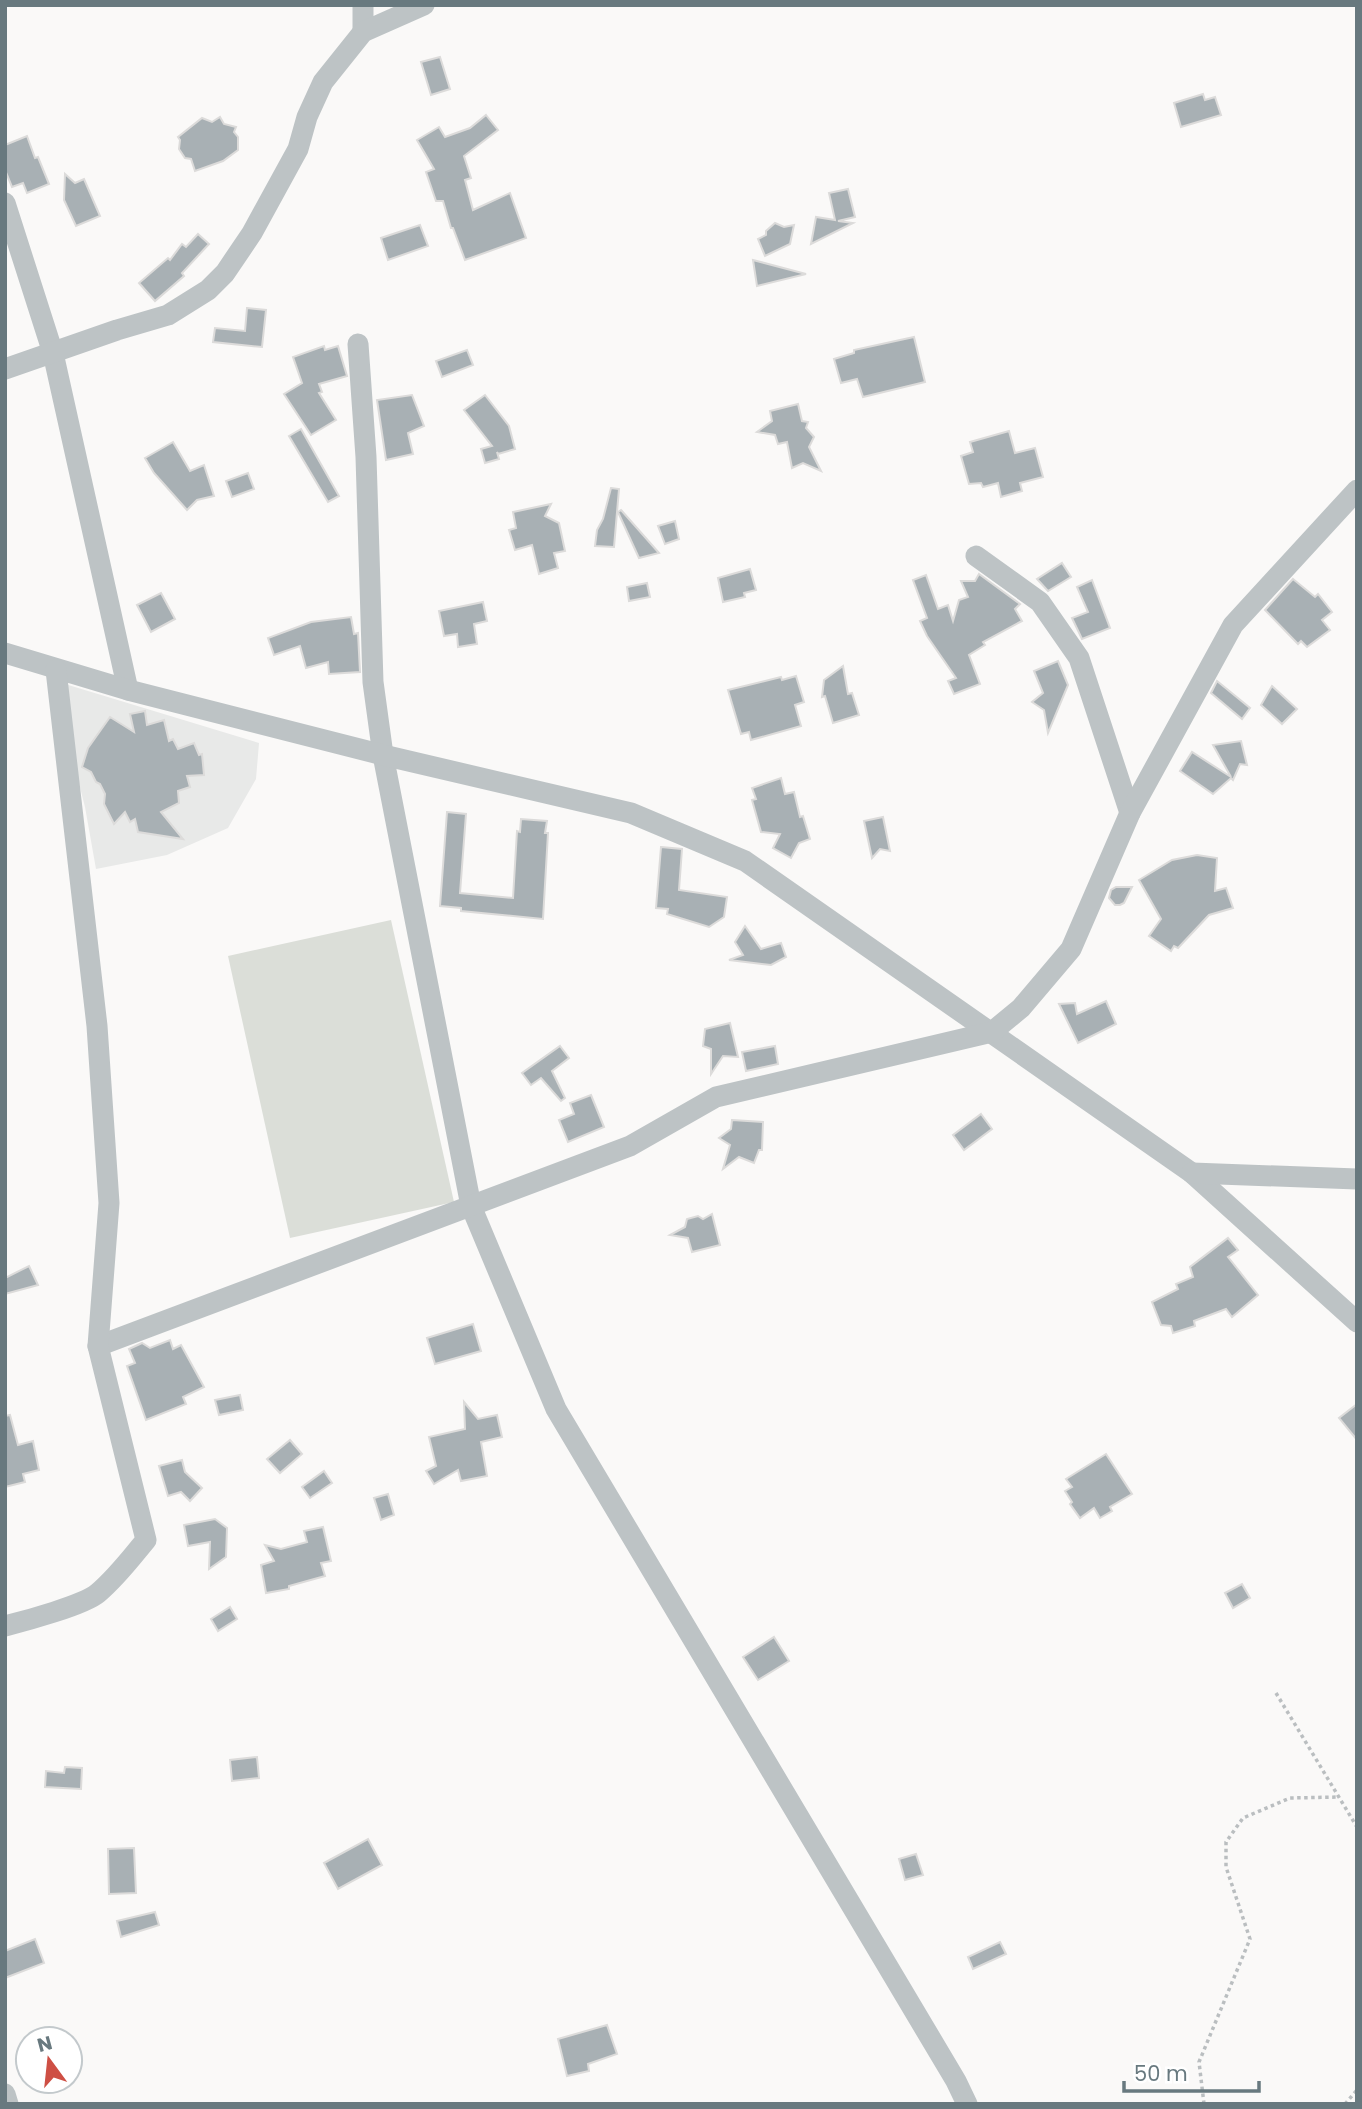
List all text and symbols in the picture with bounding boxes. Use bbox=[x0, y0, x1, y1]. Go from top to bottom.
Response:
north arrow bbox=[14, 2025, 84, 2095]
text: N bbox=[34, 2029, 55, 2059]
scale bar bbox=[1124, 2050, 1259, 2094]
text: 50 m bbox=[1134, 2059, 1188, 2088]

